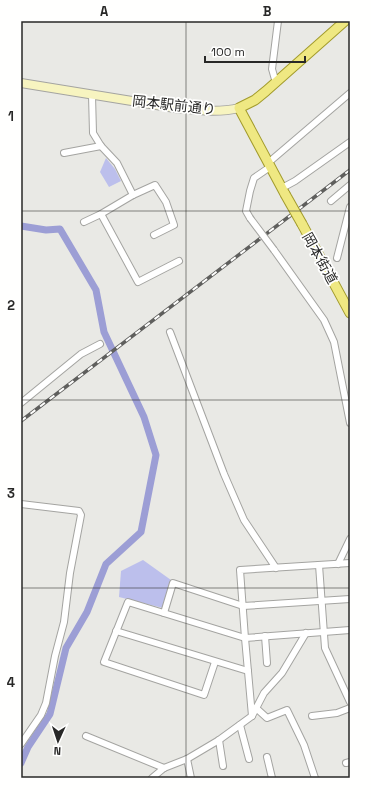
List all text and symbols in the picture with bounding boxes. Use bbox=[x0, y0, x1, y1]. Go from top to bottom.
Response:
text: A bbox=[100, 3, 109, 20]
text: B bbox=[263, 3, 272, 20]
scale bar bbox=[205, 38, 305, 64]
text: 100 m bbox=[211, 44, 245, 60]
street label: 岡本駅前通り bbox=[131, 92, 217, 118]
text: 1 bbox=[8, 108, 14, 125]
street label: 岡本街道 bbox=[299, 229, 341, 287]
text: 2 bbox=[7, 297, 15, 314]
text: 3 bbox=[7, 485, 15, 502]
text: 4 bbox=[7, 674, 15, 691]
north arrow bbox=[38, 721, 78, 761]
text: N bbox=[53, 744, 62, 758]

